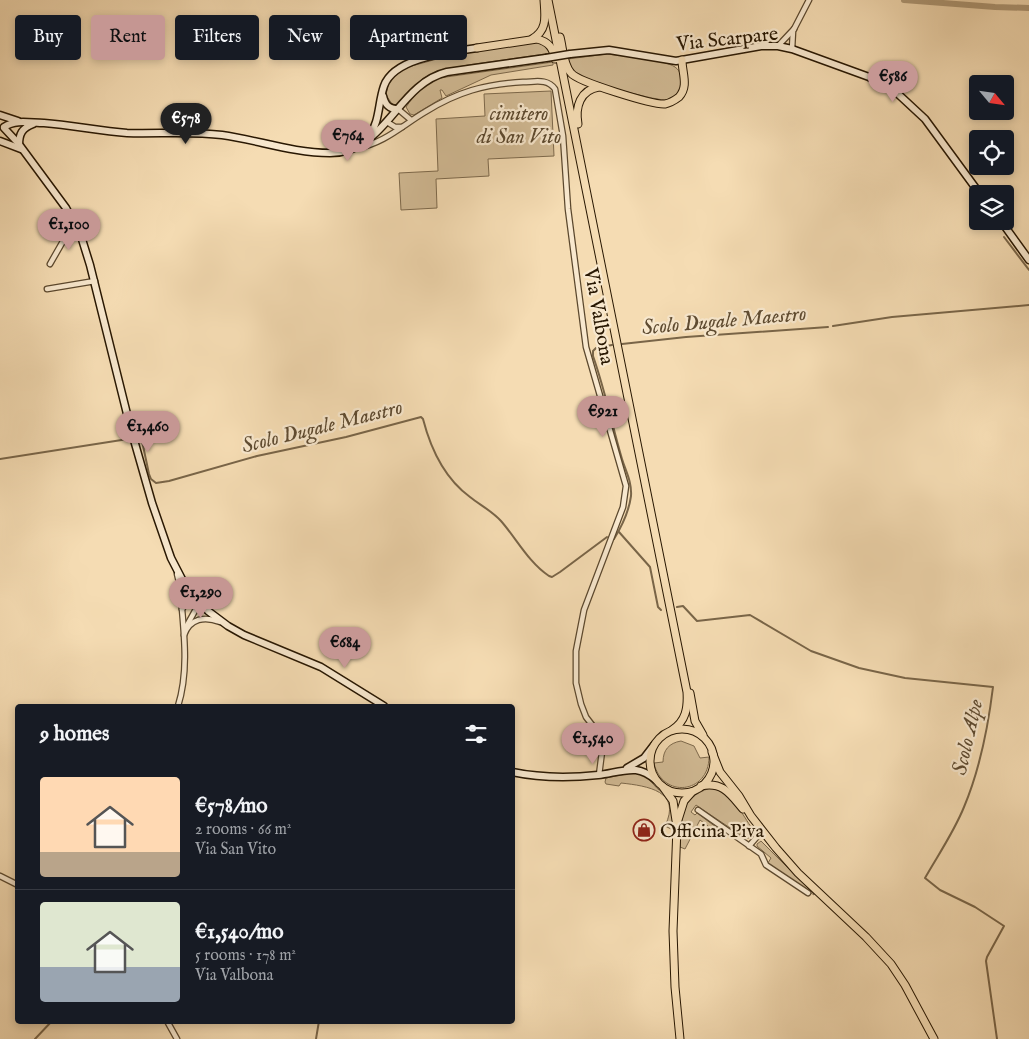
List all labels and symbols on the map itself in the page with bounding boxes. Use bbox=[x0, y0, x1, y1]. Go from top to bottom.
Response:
street label: Via Scarpare bbox=[674, 22, 779, 57]
pin: €586 bbox=[863, 61, 923, 103]
north arrow bbox=[969, 75, 1014, 120]
pin: €578 bbox=[156, 102, 216, 145]
park label: cimitero di San Vito bbox=[476, 102, 561, 150]
pin: €764 bbox=[318, 120, 378, 162]
pin: €1,100 bbox=[28, 208, 110, 251]
street label: Via Valbona bbox=[578, 265, 619, 367]
water label: Scolo Dugale Maestro bbox=[641, 301, 807, 342]
water label: Scolo Dugale Maestro bbox=[239, 394, 406, 461]
pin: €921 bbox=[573, 396, 633, 438]
pin: €1,460 bbox=[107, 410, 189, 453]
pin: €1,290 bbox=[160, 576, 242, 619]
pin: €684 bbox=[315, 626, 375, 669]
water label: Scolo Alpe bbox=[947, 697, 990, 778]
pin: €1,540 bbox=[552, 722, 634, 765]
shop icon: Officina Piva bbox=[632, 818, 656, 842]
place label: Officina Piva bbox=[660, 819, 764, 844]

